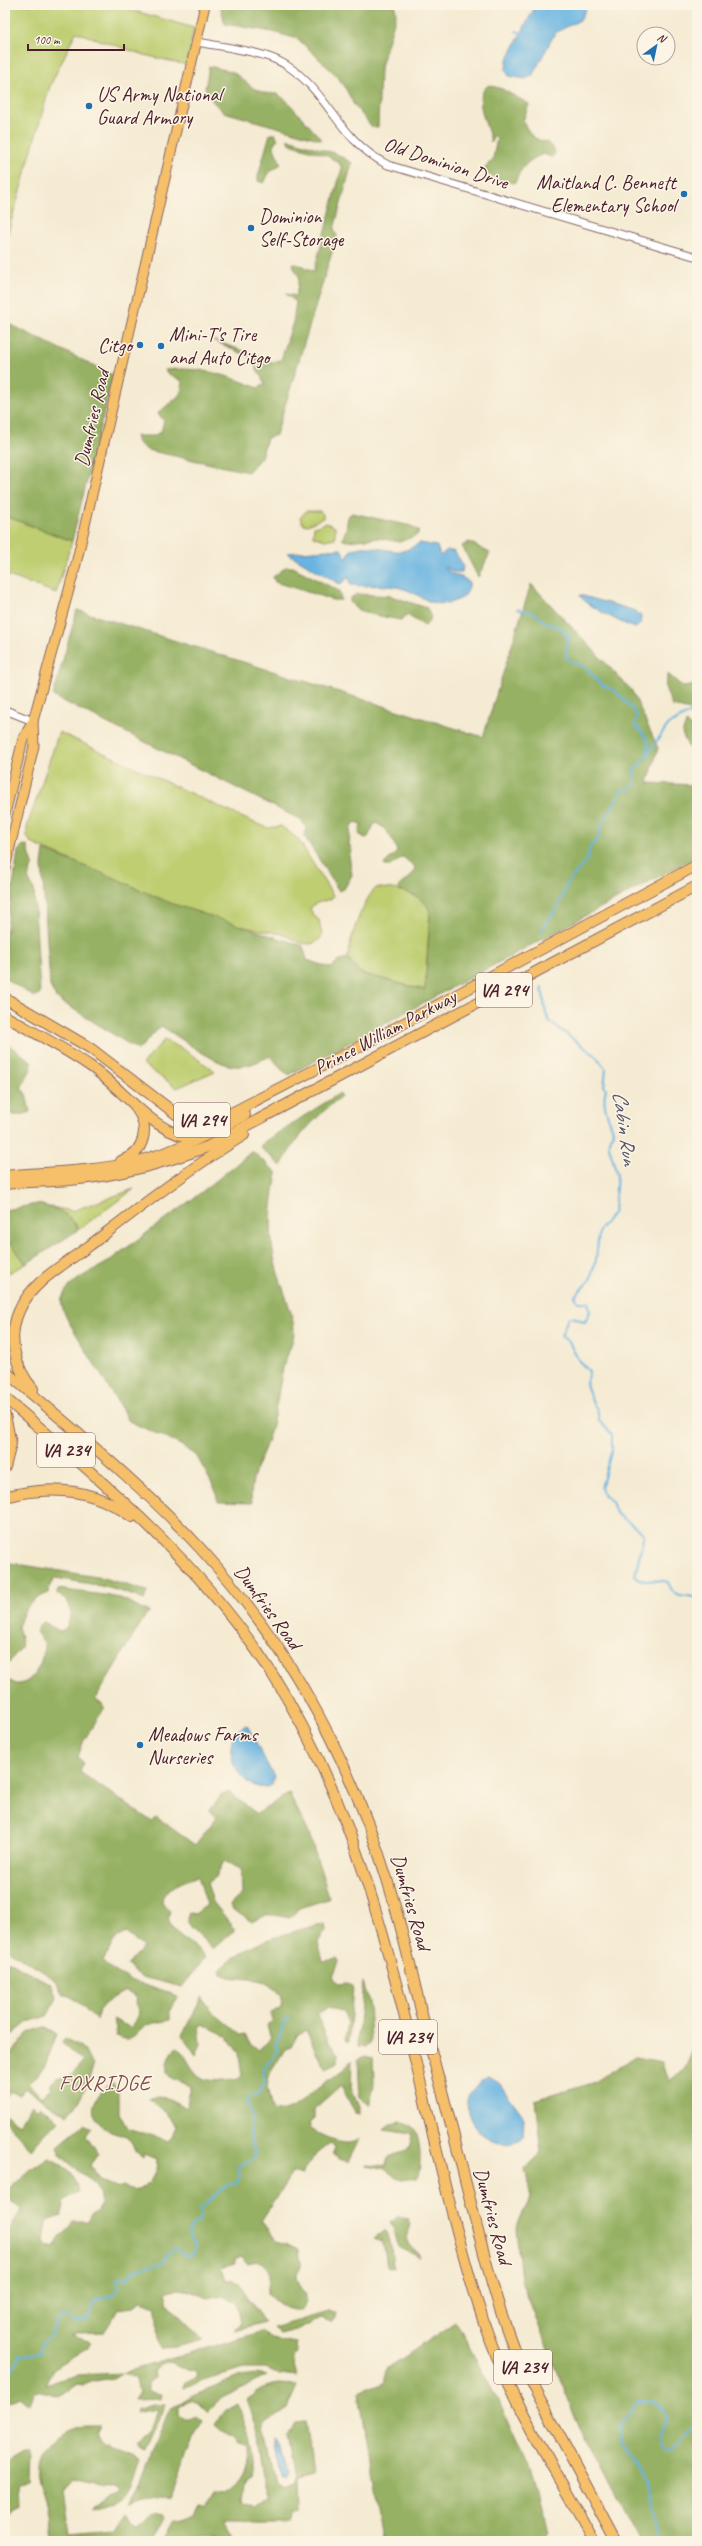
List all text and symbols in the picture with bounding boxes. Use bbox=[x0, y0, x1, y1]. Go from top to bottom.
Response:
scale bar bbox=[28, 26, 124, 52]
north arrow bbox=[636, 26, 676, 66]
text: N bbox=[655, 30, 670, 47]
text: 100 m bbox=[34, 32, 61, 48]
place label: US Army National Guard Armory bbox=[97, 82, 225, 130]
marker: US Army National Guard Armory bbox=[84, 101, 94, 111]
street label: Old Dominion Drive bbox=[381, 131, 513, 195]
place label: Maitland C. Bennett Elementary School bbox=[536, 170, 680, 218]
marker: Maitland C. Bennett Elementary School bbox=[679, 189, 689, 199]
place label: Dominion Self-Storage bbox=[259, 204, 345, 252]
marker: Dominion Self-Storage bbox=[246, 223, 256, 233]
place label: Mini-T's Tire and Auto Citgo bbox=[169, 322, 271, 370]
place label: Citgo bbox=[98, 333, 134, 358]
marker: Citgo bbox=[135, 340, 145, 350]
marker: Mini-T's Tire and Auto Citgo bbox=[156, 341, 166, 351]
street label: Dumfries Road bbox=[69, 364, 116, 469]
road number: VA 294 bbox=[476, 973, 532, 1007]
street label: Prince William Parkway bbox=[310, 983, 462, 1080]
water label: Cabin Run bbox=[607, 1089, 643, 1169]
road number: VA 294 bbox=[174, 1103, 230, 1137]
road number: VA 234 bbox=[37, 1433, 95, 1467]
street label: Dumfries Road bbox=[229, 1560, 309, 1657]
place label: Meadows Farms Nurseries bbox=[148, 1722, 259, 1770]
marker: Meadows Farms Nurseries bbox=[135, 1740, 145, 1750]
street label: Dumfries Road bbox=[385, 1851, 437, 1956]
road number: VA 234 bbox=[379, 2020, 437, 2054]
district label: FOXRIDGE bbox=[59, 2070, 153, 2096]
street label: Dumfries Road bbox=[468, 2165, 519, 2270]
road number: VA 234 bbox=[494, 2350, 552, 2384]

